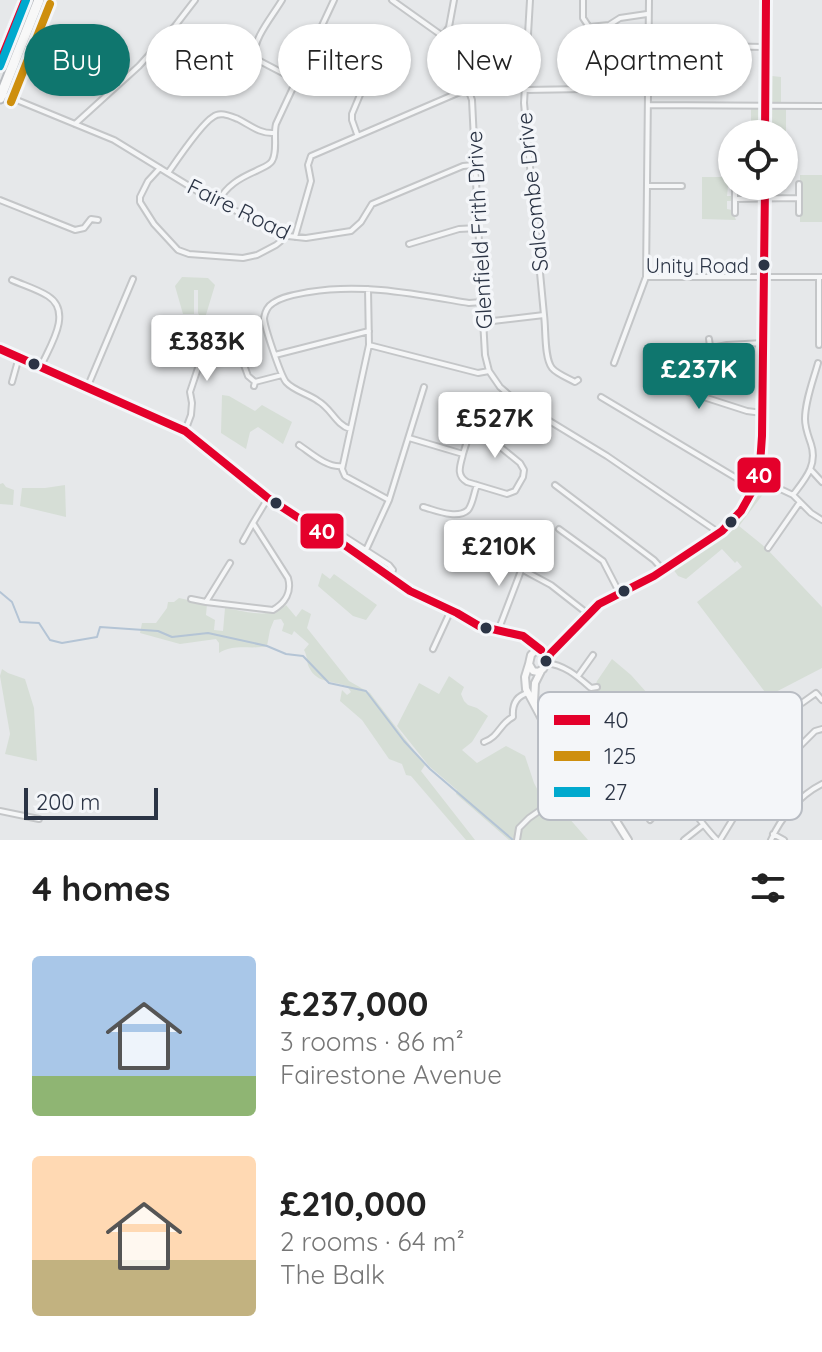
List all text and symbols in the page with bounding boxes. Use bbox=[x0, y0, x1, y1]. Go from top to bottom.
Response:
chip: Buy bbox=[24, 24, 130, 96]
chip: Rent bbox=[146, 24, 262, 96]
chip: Filters bbox=[278, 24, 411, 96]
chip: New bbox=[427, 24, 541, 96]
chip: Apartment bbox=[557, 24, 752, 96]
street label: Salcombe Drive bbox=[510, 111, 554, 273]
map controls bbox=[718, 120, 798, 200]
button: locate bbox=[718, 120, 798, 200]
street label: Glenfield Frith Drive bbox=[460, 130, 498, 330]
street label: Faire Road bbox=[183, 172, 295, 246]
place label: Unity Road bbox=[646, 253, 749, 278]
marker: Unity Road bbox=[756, 257, 772, 273]
pin: £383K bbox=[151, 315, 263, 383]
text: £383K bbox=[169, 324, 245, 357]
pin: £237K bbox=[643, 343, 755, 411]
text: £237K bbox=[661, 352, 737, 385]
unlabelled marker bbox=[26, 356, 42, 372]
pin: £527K bbox=[439, 392, 551, 460]
text: £527K bbox=[456, 401, 534, 434]
line badge: 40 bbox=[736, 456, 782, 494]
text: 40 bbox=[746, 461, 772, 489]
unlabelled marker bbox=[268, 495, 284, 511]
line badge: 40 bbox=[299, 512, 345, 550]
unlabelled marker bbox=[723, 514, 739, 530]
text: 40 bbox=[309, 517, 335, 545]
pin: £210K bbox=[443, 520, 555, 588]
text: £210K bbox=[462, 529, 536, 562]
unlabelled marker bbox=[616, 583, 632, 599]
unlabelled marker bbox=[478, 620, 494, 636]
unlabelled marker bbox=[538, 653, 554, 669]
legend bbox=[538, 692, 802, 820]
text: 40 bbox=[604, 706, 629, 734]
text: 125 bbox=[604, 742, 636, 770]
text: 27 bbox=[604, 778, 627, 806]
scale bar bbox=[24, 784, 158, 820]
text: 200 m bbox=[36, 788, 100, 816]
icon: filters bbox=[746, 866, 790, 910]
text: 4 homes bbox=[32, 867, 170, 910]
text: £237,000 bbox=[280, 982, 428, 1025]
icon: home bbox=[96, 988, 192, 1084]
text: 3 rooms · 86 m² bbox=[280, 1025, 464, 1058]
text: Fairestone Avenue bbox=[280, 1058, 502, 1091]
text: £210,000 bbox=[280, 1182, 427, 1225]
icon: home bbox=[96, 1188, 192, 1284]
text: 2 rooms · 64 m² bbox=[280, 1225, 465, 1258]
text: The Balk bbox=[280, 1258, 385, 1291]

